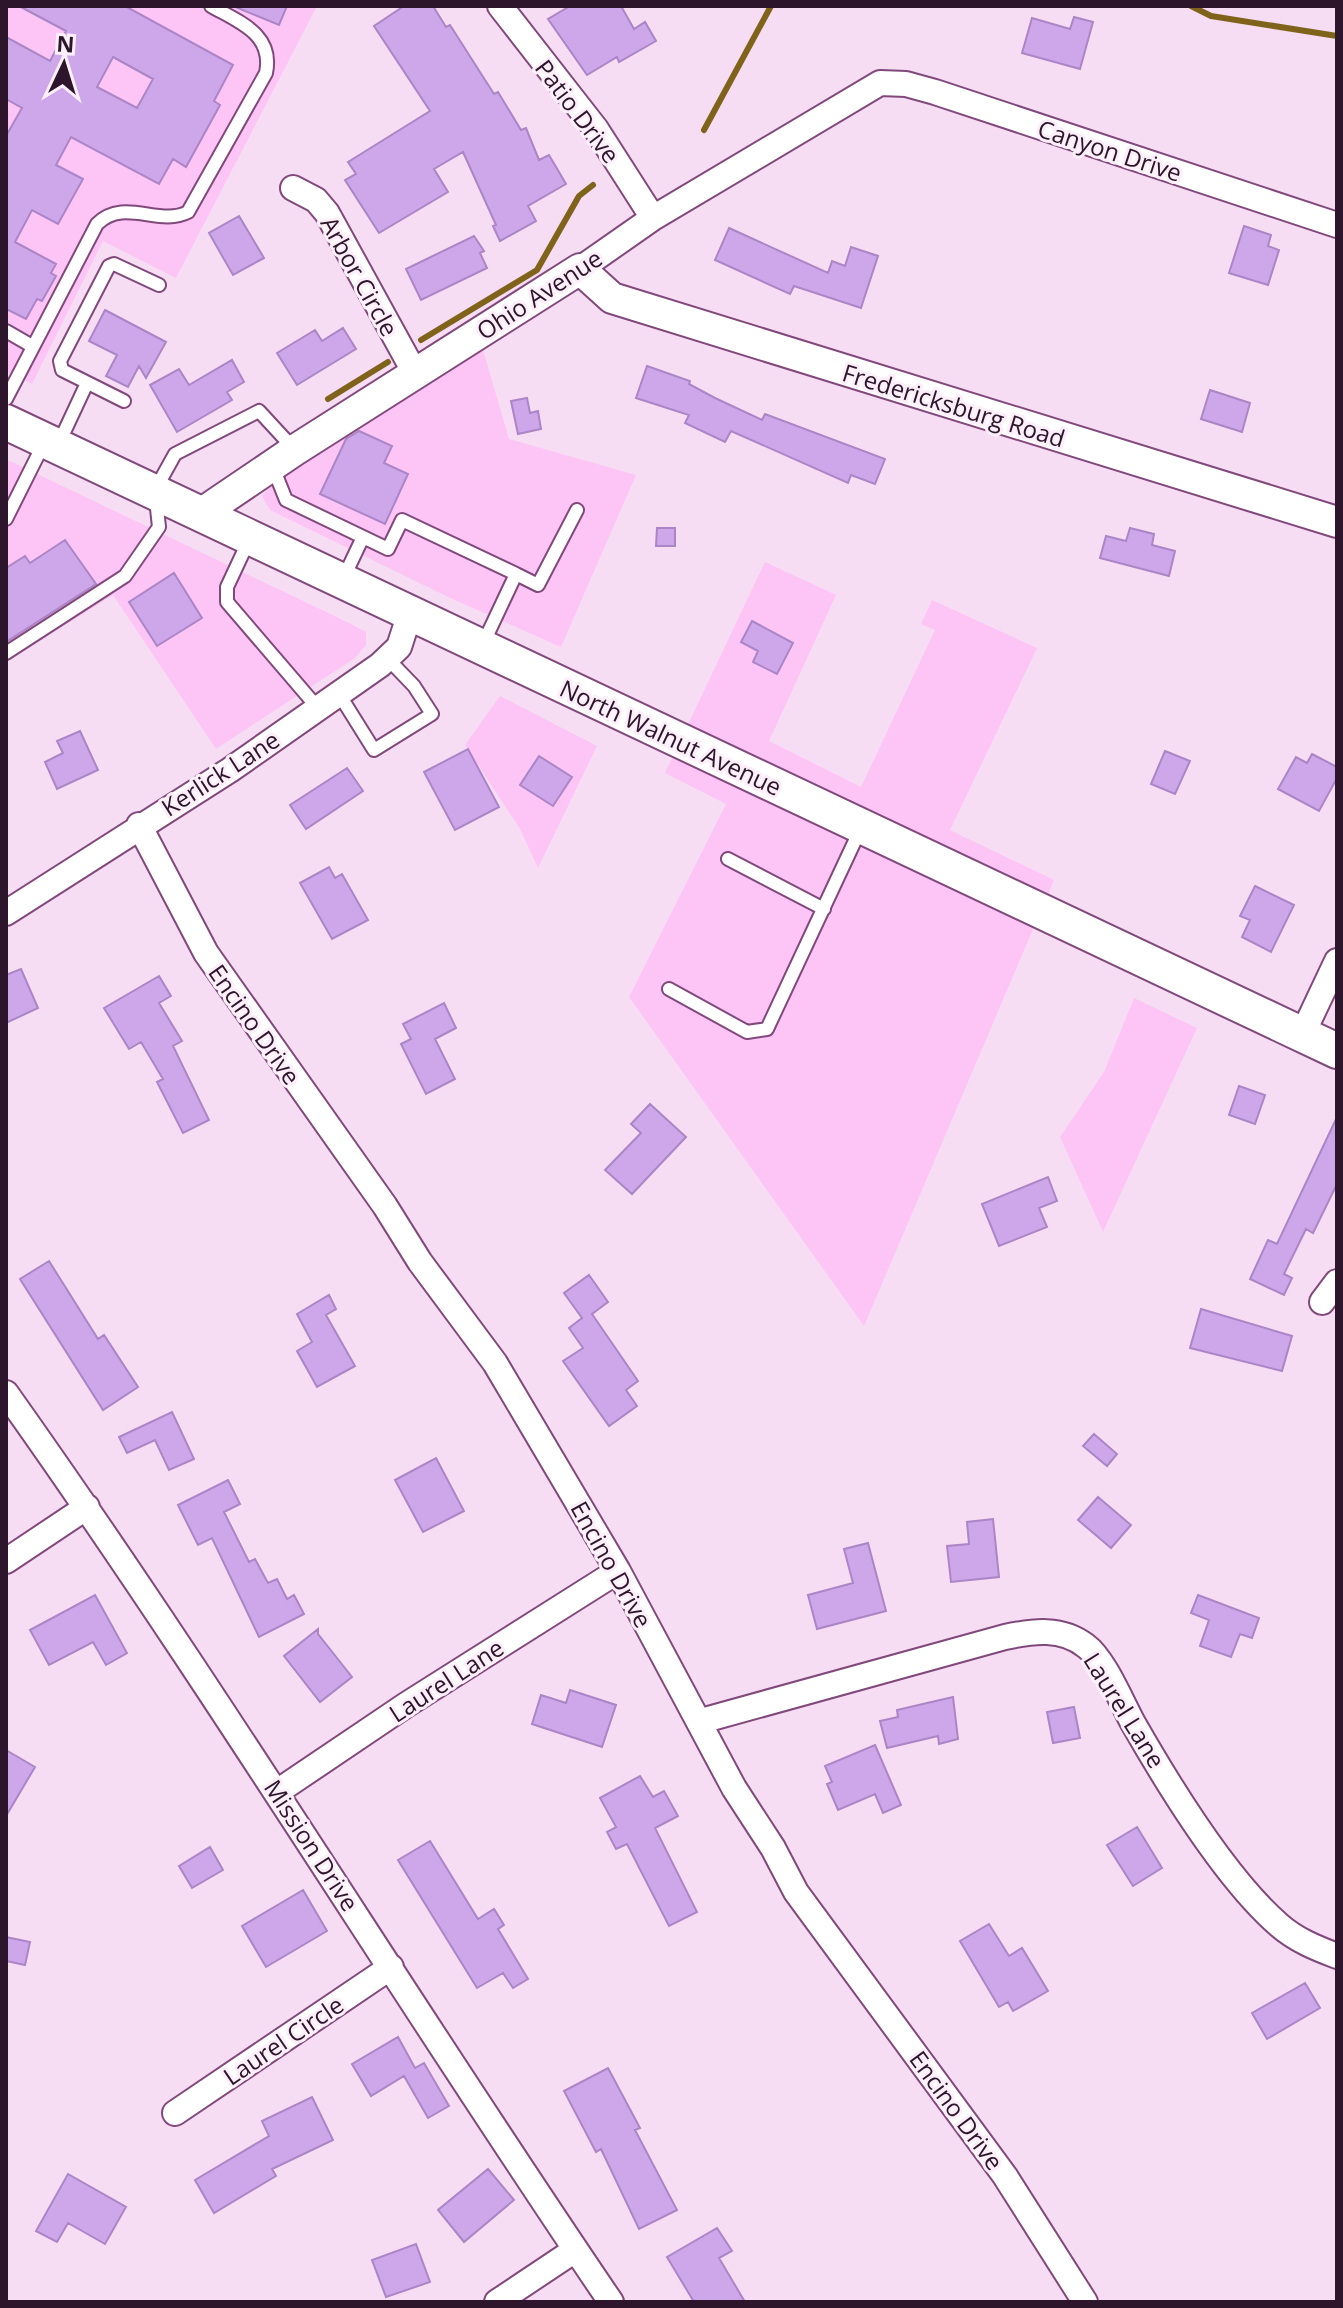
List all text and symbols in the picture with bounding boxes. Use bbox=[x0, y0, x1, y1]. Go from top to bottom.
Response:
north arrow bbox=[24, 24, 104, 104]
text: N bbox=[55, 27, 75, 59]
street label: Patio Drive bbox=[528, 52, 628, 170]
street label: Canyon Drive bbox=[1034, 111, 1186, 189]
street label: Arbor Circle bbox=[314, 210, 406, 342]
street label: Ohio Avenue bbox=[470, 241, 608, 347]
street label: Fredericksburg Road bbox=[839, 355, 1069, 455]
street label: North Walnut Avenue bbox=[555, 671, 787, 803]
street label: Kerlick Lane bbox=[155, 723, 285, 823]
street label: Encino Drive bbox=[201, 957, 309, 1091]
street label: Encino Drive bbox=[564, 1495, 660, 1633]
street label: Laurel Lane bbox=[382, 1631, 510, 1729]
street label: Laurel Lane bbox=[1077, 1646, 1173, 1774]
street label: Mission Drive bbox=[257, 1773, 367, 1917]
street label: Laurel Circle bbox=[216, 1988, 350, 2092]
street label: Encino Drive bbox=[903, 2044, 1011, 2176]

